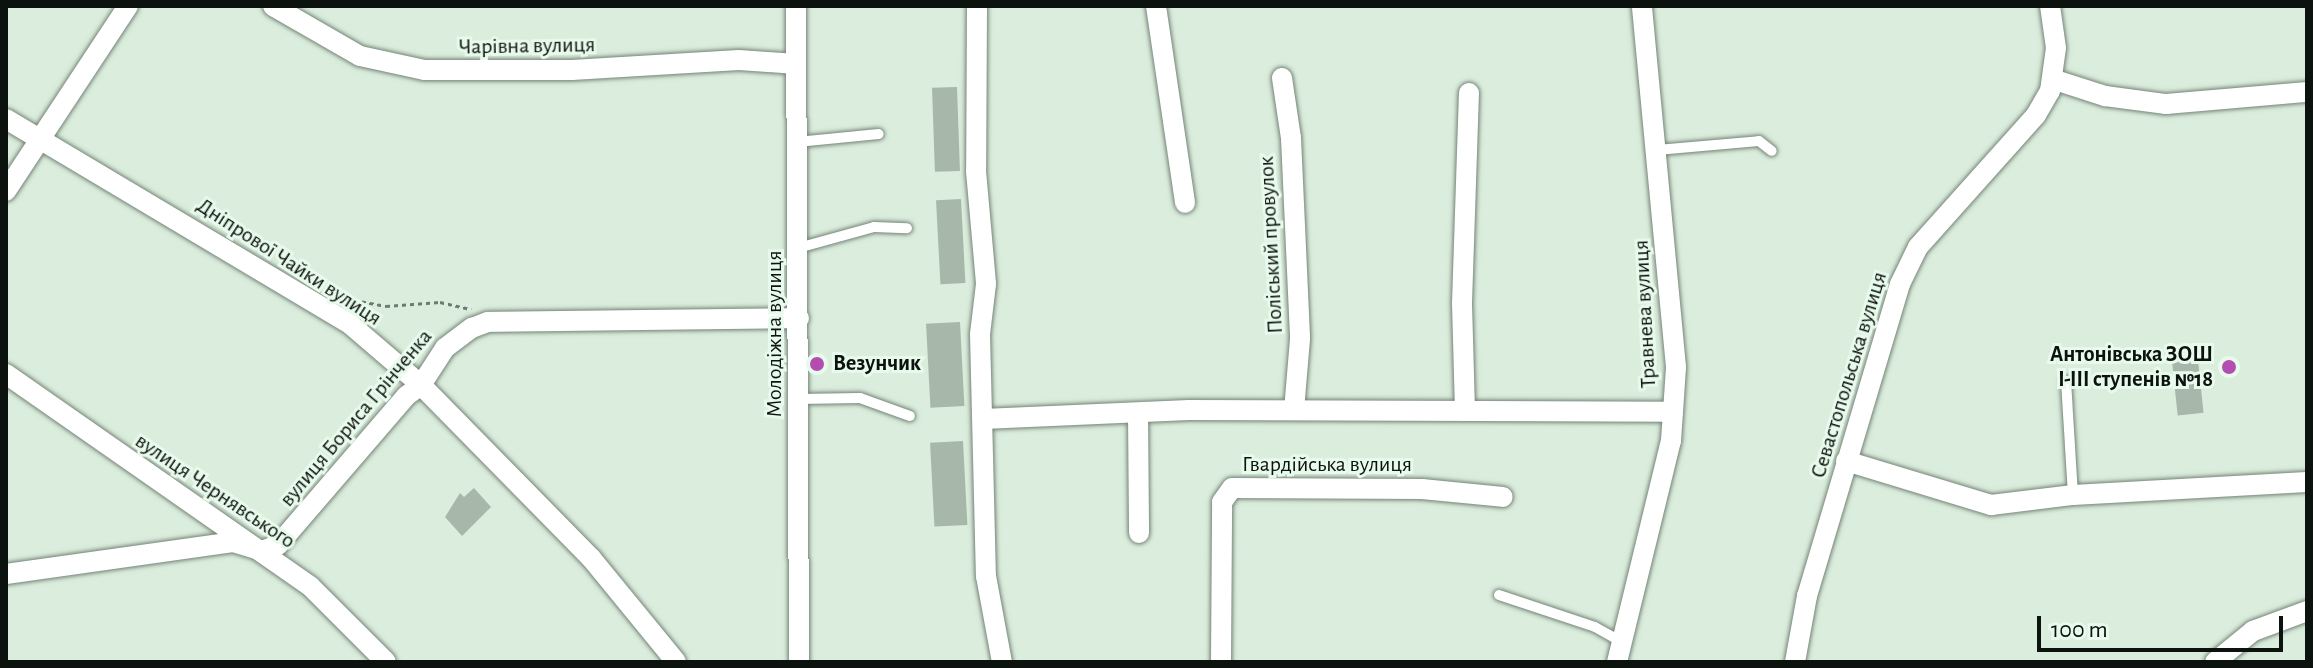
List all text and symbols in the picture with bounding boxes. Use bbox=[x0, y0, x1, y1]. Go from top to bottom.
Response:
street label: Чарівна вулиця bbox=[458, 32, 596, 60]
street label: Поліський провулок bbox=[1253, 156, 1289, 334]
street label: Дніпрової Чайки вулиця bbox=[192, 192, 386, 332]
street label: Травнева вулиця bbox=[1628, 239, 1662, 389]
street label: Молодіжна вулиця bbox=[762, 250, 788, 418]
street label: Севастопольська вулиця bbox=[1805, 269, 1893, 481]
street label: вулиця Бориса Грінченка bbox=[274, 324, 438, 512]
place label: Антонівська ЗОШ I-III ступенів №18 bbox=[2050, 341, 2213, 392]
place label: Везунчик bbox=[833, 351, 921, 377]
marker: Везунчик bbox=[808, 355, 826, 373]
marker: Антонівська ЗОШ I-III ступенів №18 bbox=[2220, 358, 2238, 376]
street label: вулиця Чернявського bbox=[130, 428, 300, 554]
street label: Гвардійська вулиця bbox=[1242, 452, 1412, 478]
scale bar bbox=[2041, 600, 2287, 650]
text: 100 m bbox=[2051, 618, 2108, 642]

